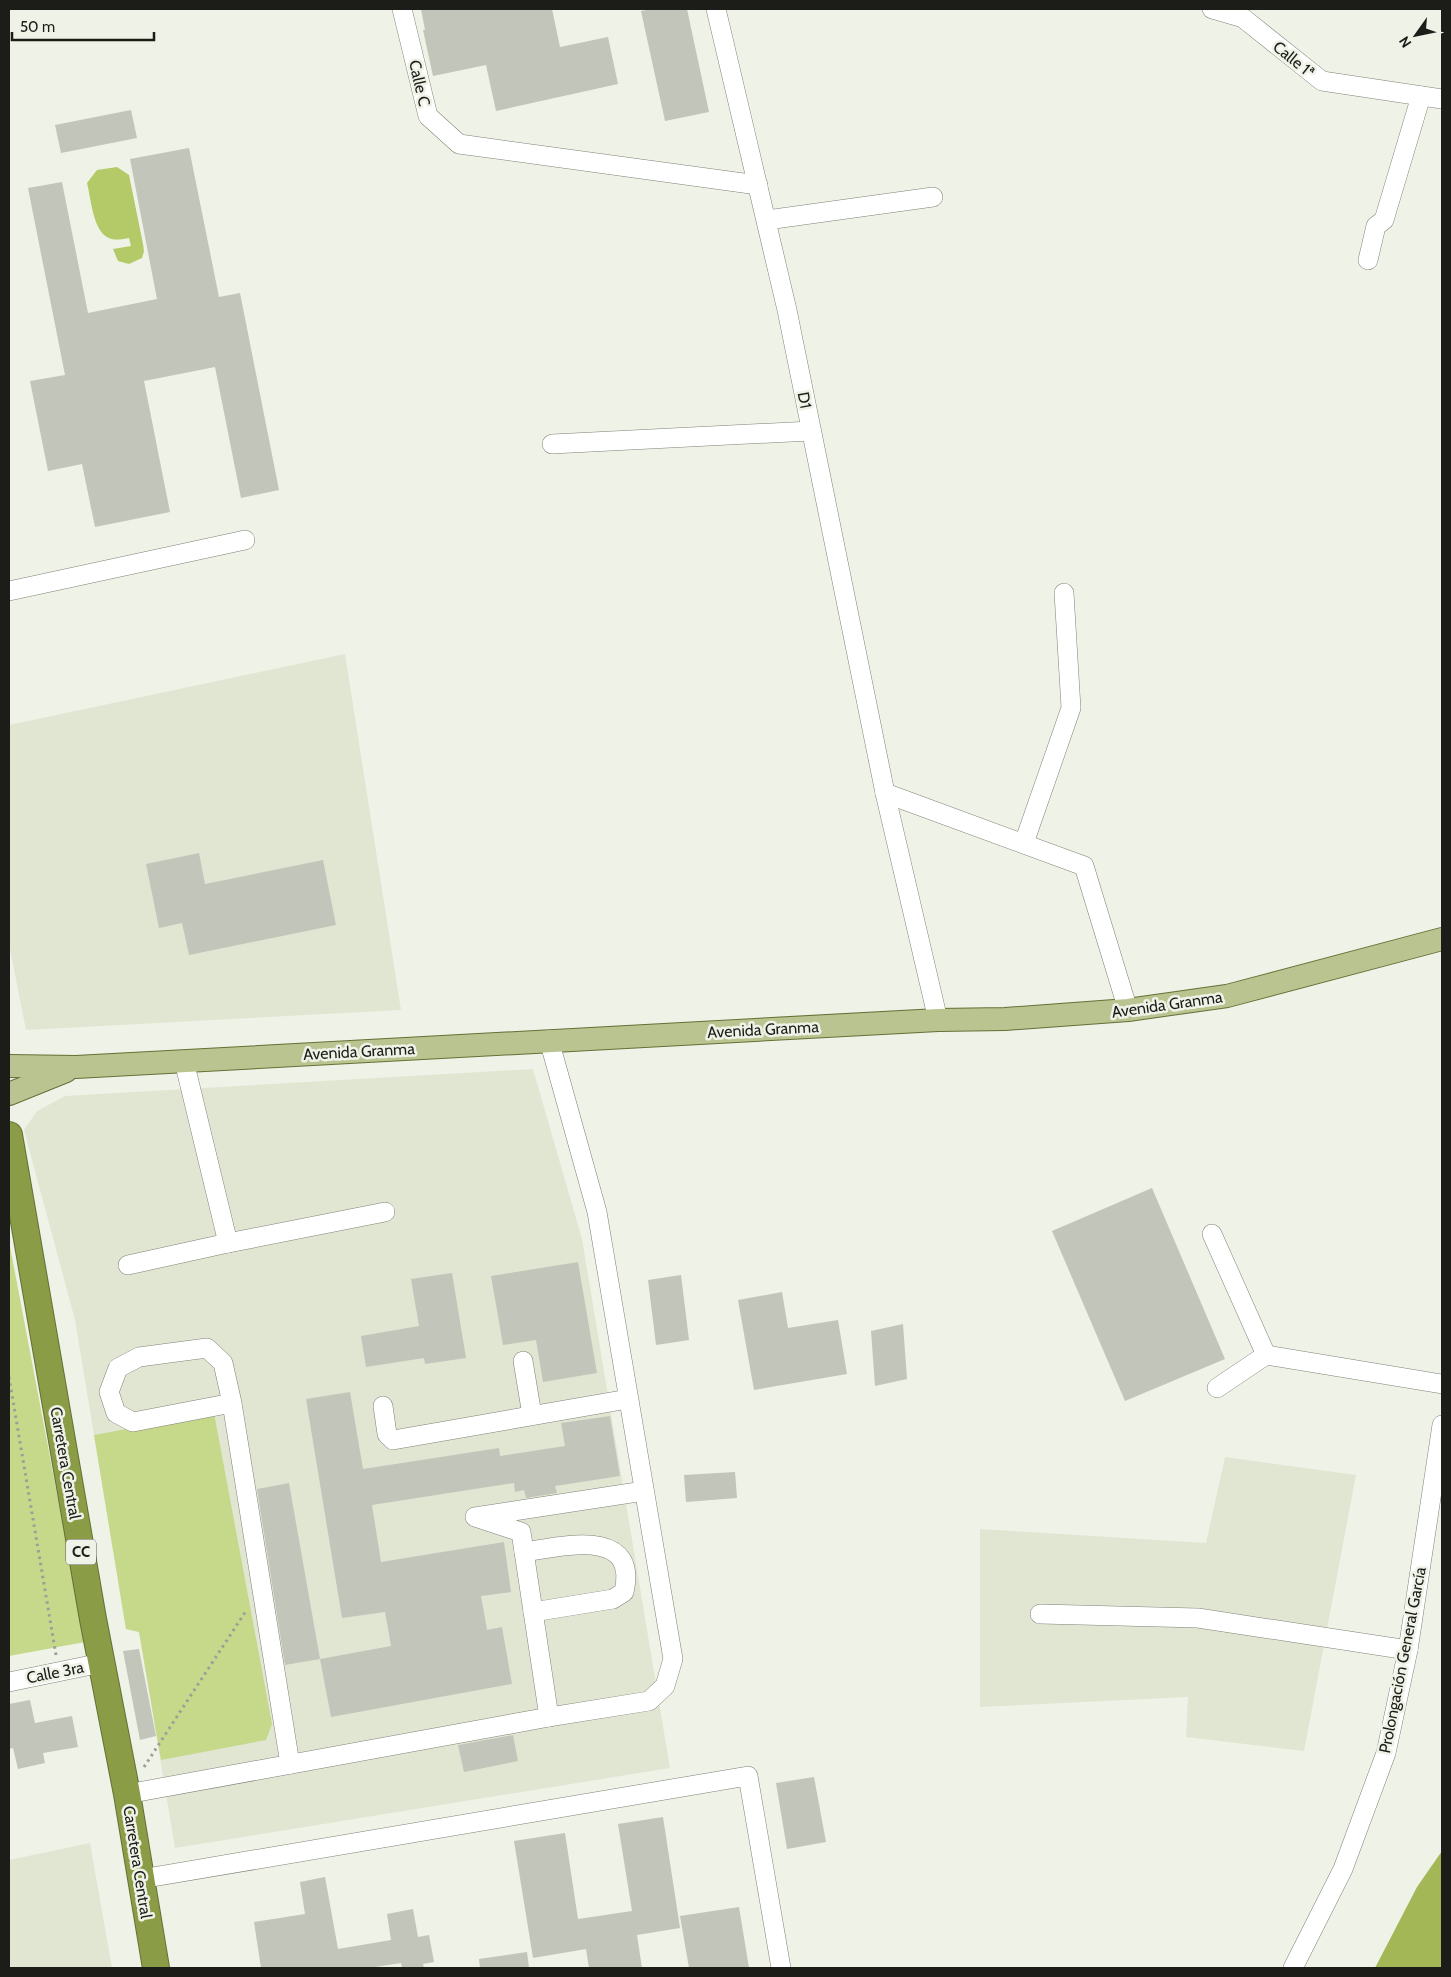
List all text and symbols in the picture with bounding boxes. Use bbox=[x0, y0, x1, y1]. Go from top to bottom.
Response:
scale bar bbox=[12, 10, 155, 42]
north arrow bbox=[1391, 10, 1441, 60]
text: 50 m bbox=[20, 18, 55, 36]
text: N bbox=[1395, 33, 1415, 51]
street label: Calle 1ª bbox=[1269, 37, 1318, 82]
street label: Calle C bbox=[405, 58, 434, 108]
street label: D1 bbox=[794, 390, 815, 410]
street label: Avenida Granma bbox=[1110, 987, 1224, 1022]
street label: Avenida Granma bbox=[707, 1017, 820, 1042]
street label: Avenida Granma bbox=[303, 1039, 416, 1064]
street label: Carretera Central bbox=[46, 1405, 85, 1521]
road number: CC bbox=[66, 1540, 96, 1564]
street label: Prolongación General García bbox=[1375, 1565, 1430, 1755]
street label: Calle 3ra bbox=[25, 1658, 86, 1687]
street label: Carretera Central bbox=[119, 1804, 156, 1920]

